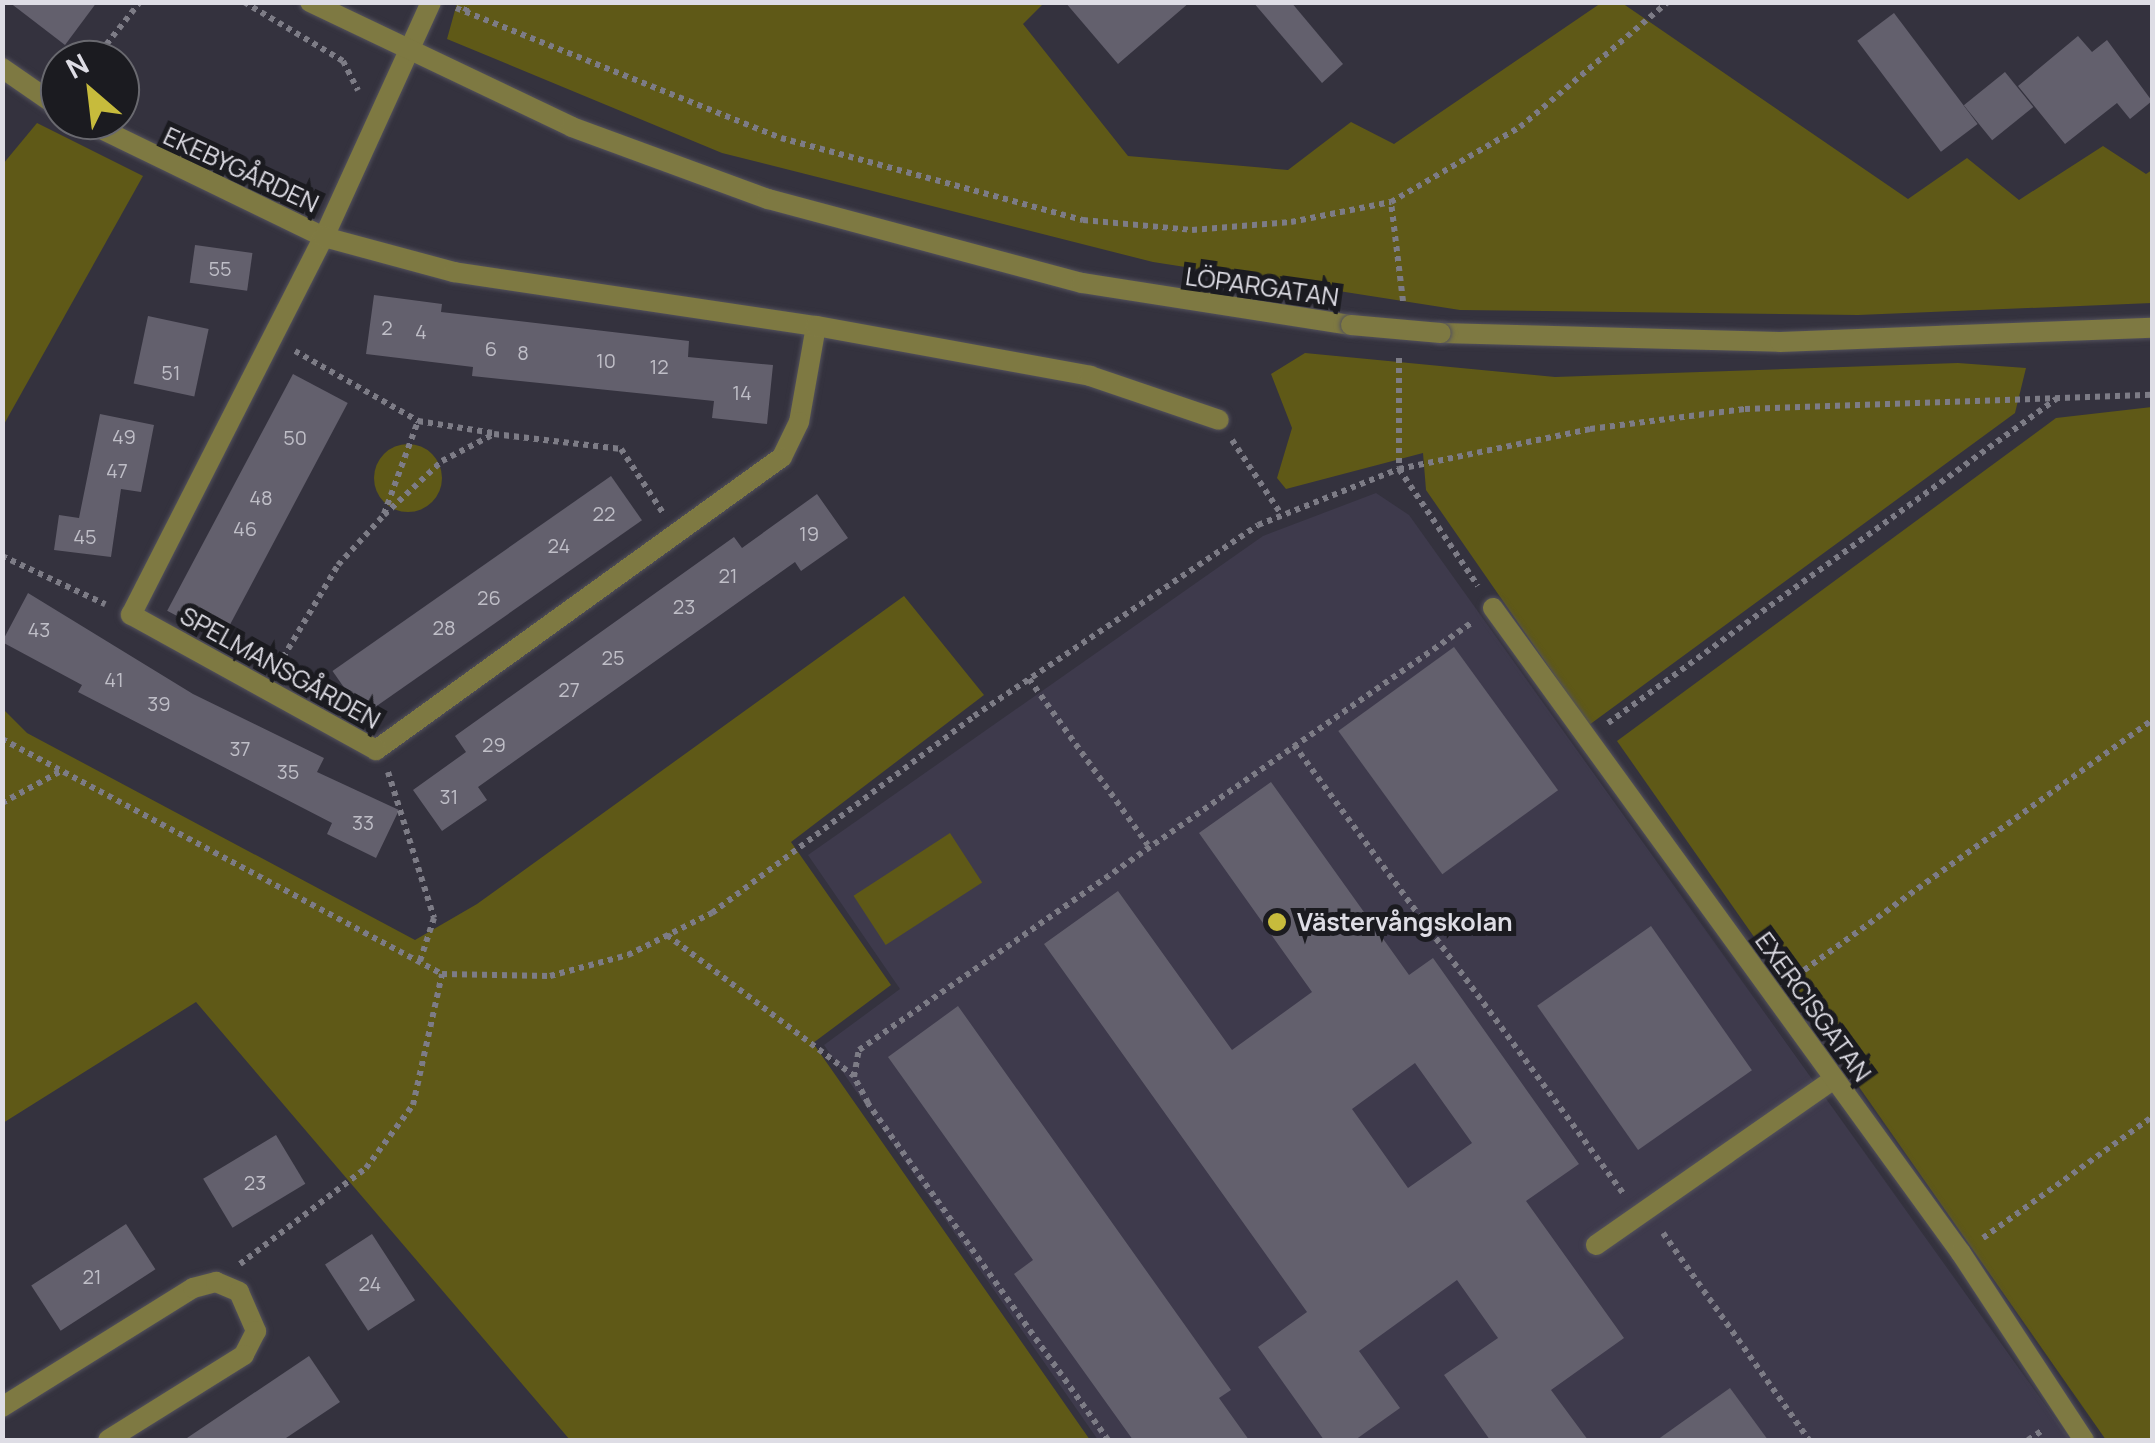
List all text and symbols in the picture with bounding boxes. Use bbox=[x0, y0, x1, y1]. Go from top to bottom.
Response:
north arrow bbox=[40, 40, 140, 140]
text: N bbox=[59, 44, 95, 87]
street label: EKEBYGÅRDEN bbox=[159, 121, 323, 219]
house number: 55 bbox=[208, 256, 232, 280]
street label: LÖPARGATAN bbox=[1183, 261, 1341, 313]
house number: 2 bbox=[381, 315, 393, 339]
house number: 4 bbox=[415, 319, 427, 343]
house number: 6 bbox=[485, 336, 497, 360]
house number: 8 bbox=[517, 340, 529, 364]
house number: 10 bbox=[596, 348, 616, 372]
house number: 12 bbox=[649, 354, 669, 378]
house number: 51 bbox=[161, 360, 181, 384]
house number: 14 bbox=[732, 380, 752, 404]
house number: 49 bbox=[112, 424, 136, 448]
house number: 50 bbox=[283, 425, 307, 449]
house number: 47 bbox=[106, 458, 128, 482]
house number: 48 bbox=[249, 485, 273, 509]
house number: 22 bbox=[593, 501, 615, 525]
house number: 46 bbox=[233, 516, 257, 540]
house number: 19 bbox=[799, 521, 819, 545]
house number: 45 bbox=[73, 524, 97, 548]
house number: 24 bbox=[548, 533, 570, 557]
house number: 21 bbox=[718, 563, 738, 587]
house number: 26 bbox=[477, 585, 501, 609]
house number: 23 bbox=[673, 594, 695, 618]
street label: SPELMANSGÅRDEN bbox=[175, 601, 385, 735]
house number: 28 bbox=[432, 615, 456, 639]
house number: 43 bbox=[28, 617, 50, 641]
house number: 25 bbox=[602, 645, 624, 669]
house number: 41 bbox=[104, 667, 124, 691]
house number: 27 bbox=[558, 677, 580, 701]
house number: 39 bbox=[147, 691, 171, 715]
house number: 29 bbox=[482, 732, 506, 756]
house number: 37 bbox=[229, 736, 251, 760]
house number: 35 bbox=[277, 759, 299, 783]
house number: 31 bbox=[440, 784, 458, 808]
house number: 33 bbox=[352, 810, 374, 834]
place label: Västervångskolan bbox=[1297, 907, 1513, 937]
marker: Västervångskolan bbox=[1266, 911, 1288, 933]
street label: EXERCISGATAN bbox=[1749, 927, 1877, 1087]
house number: 23 bbox=[244, 1170, 266, 1194]
house number: 21 bbox=[82, 1264, 102, 1288]
house number: 24 bbox=[359, 1271, 381, 1295]

